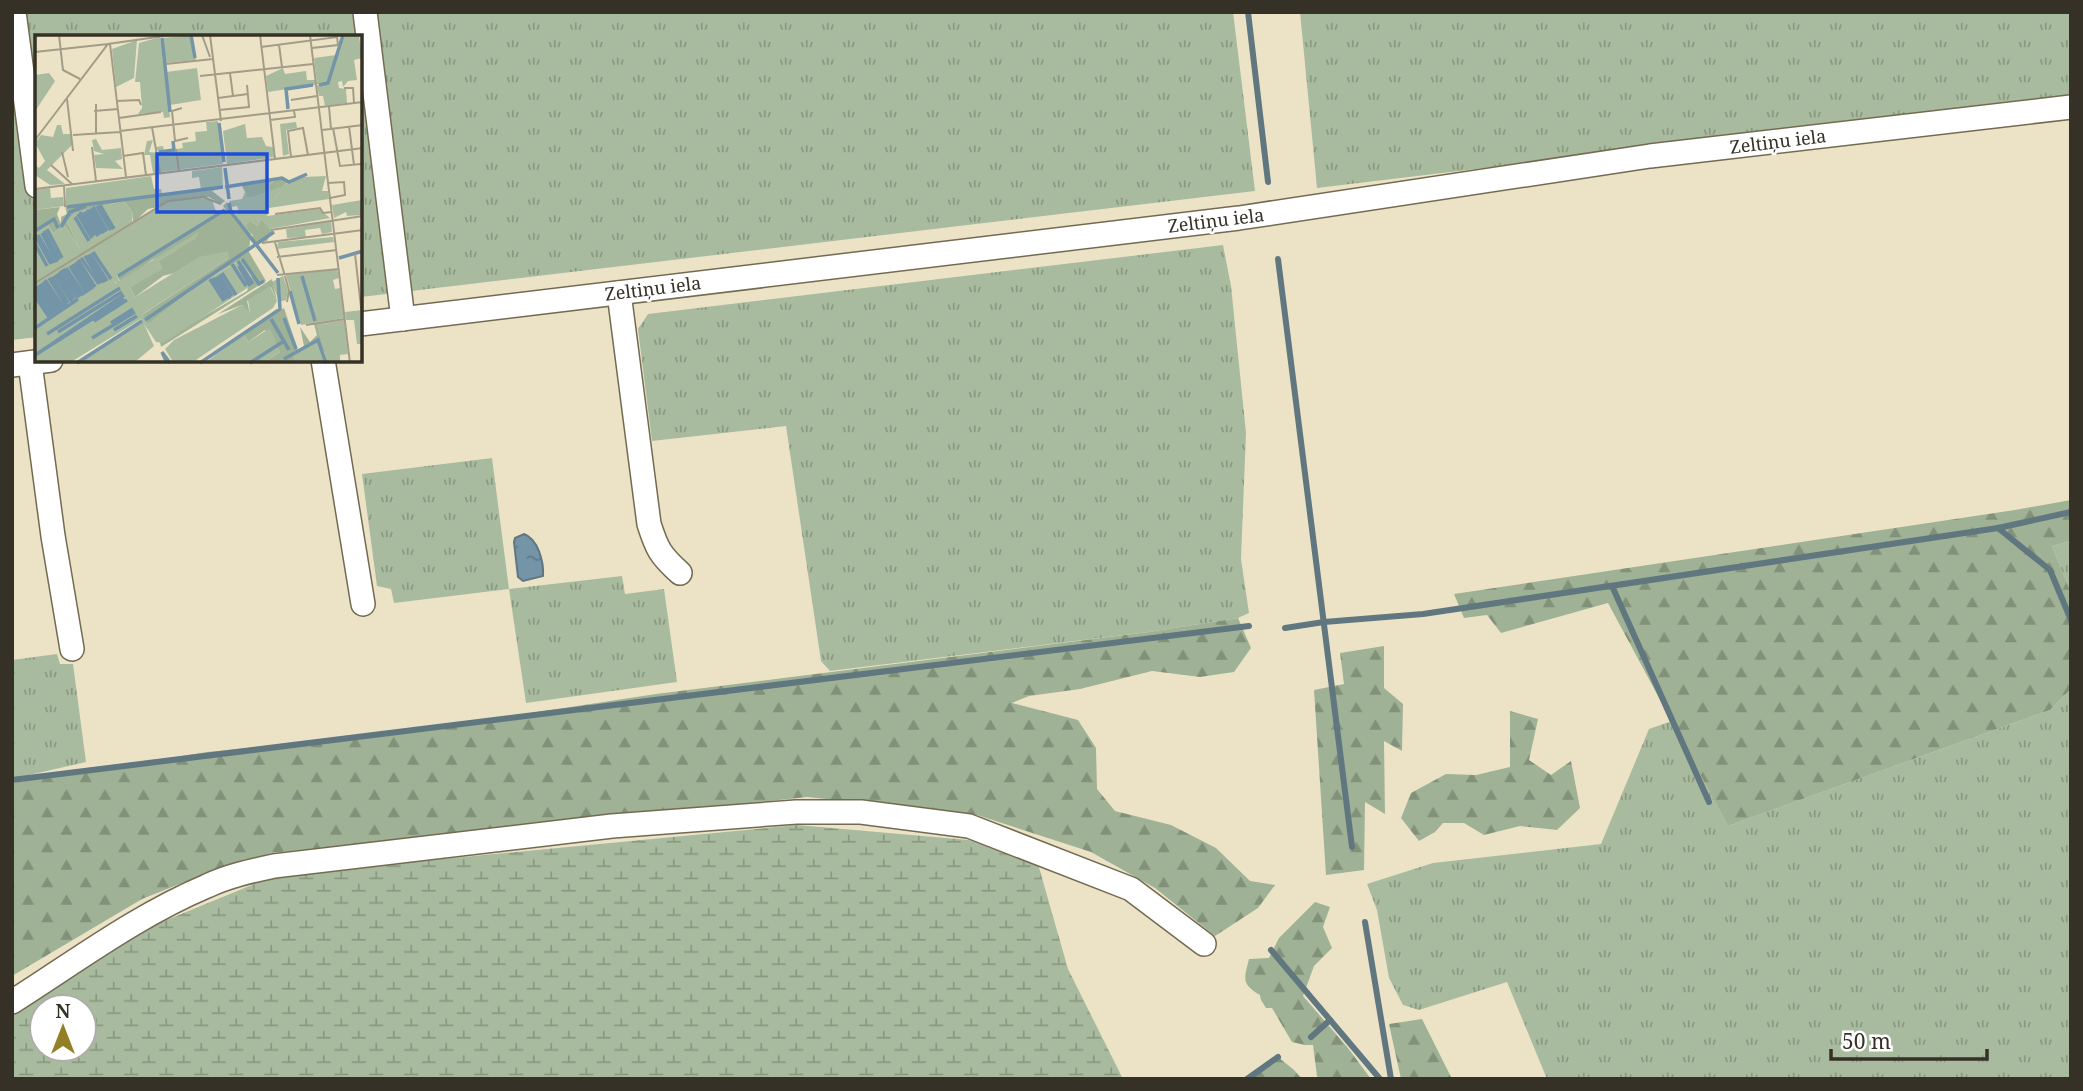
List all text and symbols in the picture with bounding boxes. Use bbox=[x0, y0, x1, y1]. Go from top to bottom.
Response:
inset map bbox=[35, 35, 362, 362]
street label: Zeltiņu iela bbox=[1728, 123, 1828, 159]
street label: Zeltiņu iela bbox=[1166, 202, 1266, 238]
street label: Zeltiņu iela bbox=[603, 270, 703, 306]
north arrow bbox=[28, 993, 98, 1063]
text: N bbox=[56, 998, 71, 1024]
scale bar bbox=[1831, 1018, 1987, 1062]
text: 50 m bbox=[1842, 1027, 1891, 1055]

